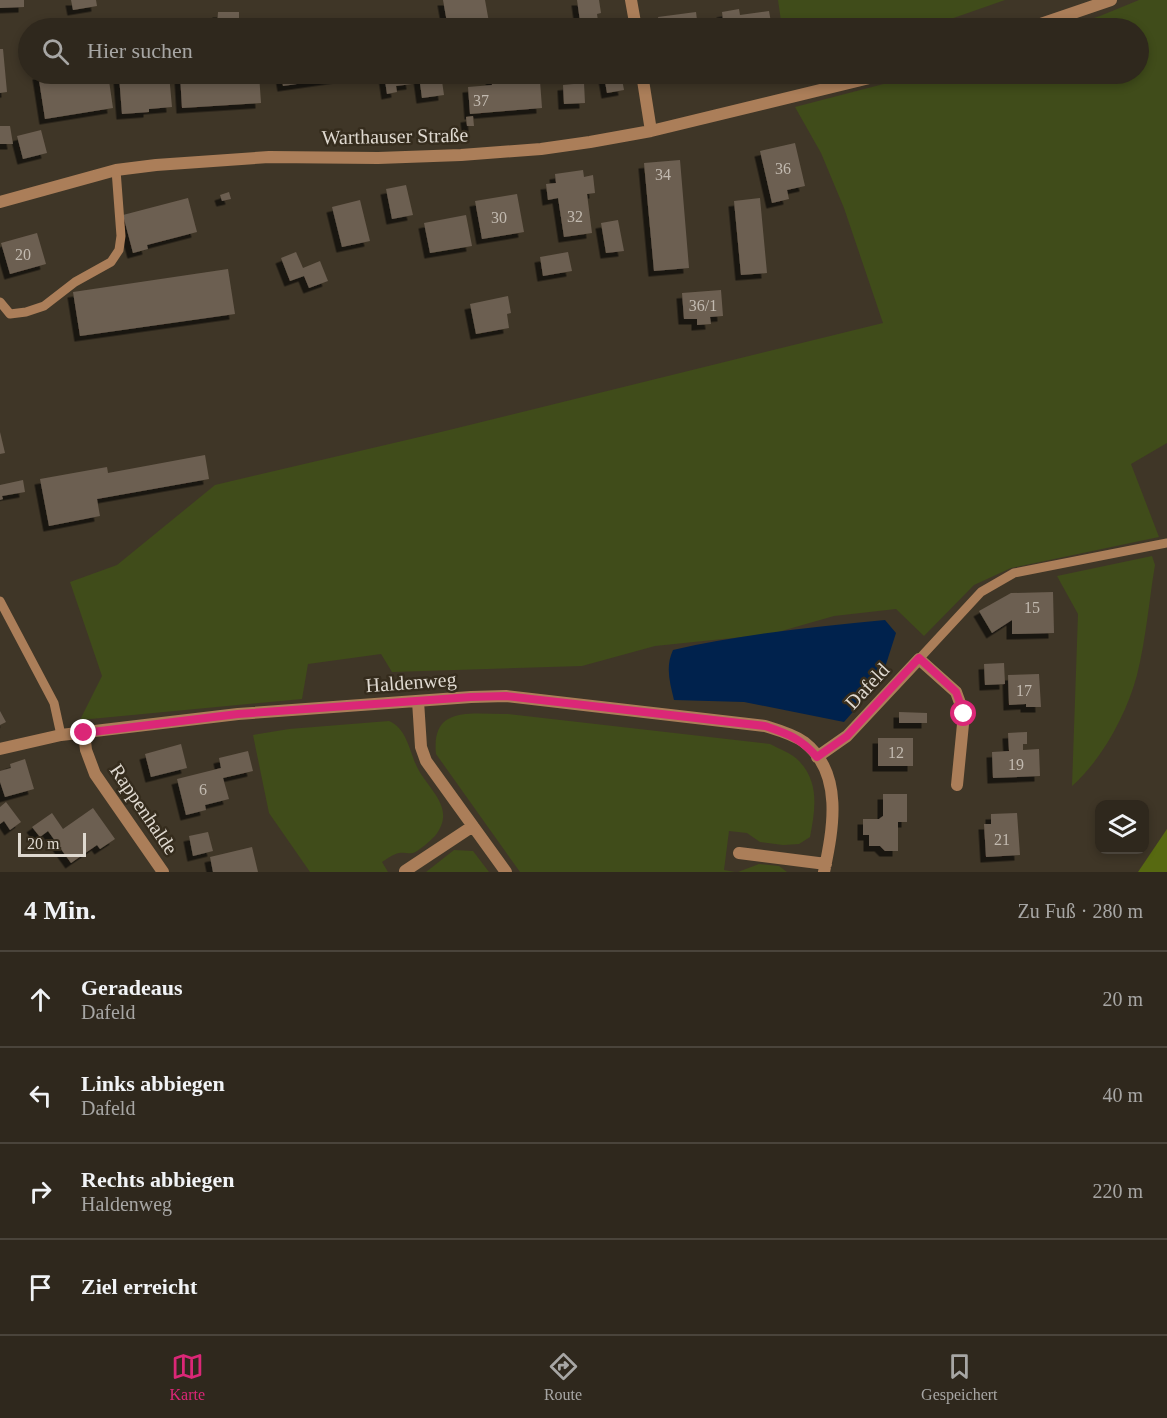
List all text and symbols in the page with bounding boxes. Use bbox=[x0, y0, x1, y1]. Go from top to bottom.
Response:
search box bbox=[18, 18, 1149, 84]
icon: search bbox=[39, 35, 72, 68]
text: Hier suchen bbox=[87, 38, 193, 63]
house number: 37 bbox=[473, 92, 489, 109]
street label: Warthauser Straße bbox=[321, 124, 469, 148]
house number: 36 bbox=[775, 160, 791, 177]
house number: 34 bbox=[655, 166, 671, 183]
house number: 32 bbox=[567, 208, 583, 225]
house number: 30 bbox=[491, 209, 507, 226]
house number: 20 bbox=[15, 246, 31, 263]
house number: 36/1 bbox=[689, 297, 717, 314]
house number: 15 bbox=[1024, 599, 1040, 616]
street label: Dafeld bbox=[840, 659, 894, 713]
street label: Haldenweg bbox=[365, 668, 457, 697]
house number: 17 bbox=[1016, 682, 1032, 699]
route start bbox=[950, 700, 976, 726]
route end bbox=[70, 719, 96, 745]
house number: 12 bbox=[888, 744, 904, 761]
house number: 19 bbox=[1008, 756, 1024, 773]
street label: Rappenhalde bbox=[105, 760, 182, 859]
house number: 6 bbox=[199, 781, 207, 798]
map controls bbox=[1095, 800, 1149, 854]
button: layers bbox=[1095, 800, 1149, 854]
scale bar bbox=[18, 830, 86, 858]
house number: 21 bbox=[994, 831, 1010, 848]
text: 20 m bbox=[27, 835, 59, 852]
text: 4 Min. bbox=[24, 896, 96, 925]
text: Zu Fuß · 280 m bbox=[1017, 900, 1143, 922]
text: Geradeaus bbox=[81, 975, 182, 1000]
icon: ahead bbox=[24, 983, 57, 1016]
text: 20 m bbox=[1102, 988, 1143, 1010]
text: Dafeld bbox=[81, 1001, 135, 1023]
text: Links abbiegen bbox=[81, 1071, 225, 1096]
icon: left bbox=[24, 1079, 57, 1112]
text: 40 m bbox=[1102, 1084, 1143, 1106]
text: Dafeld bbox=[81, 1097, 135, 1119]
text: Rechts abbiegen bbox=[81, 1167, 234, 1192]
icon: right bbox=[24, 1175, 57, 1208]
text: 220 m bbox=[1092, 1180, 1143, 1202]
text: Haldenweg bbox=[81, 1193, 172, 1215]
icon: arrive bbox=[24, 1271, 57, 1304]
text: Ziel erreicht bbox=[81, 1274, 197, 1299]
tab: Karte bbox=[169, 1350, 205, 1404]
tab: Route bbox=[544, 1350, 582, 1404]
tab: Gespeichert bbox=[921, 1350, 998, 1404]

